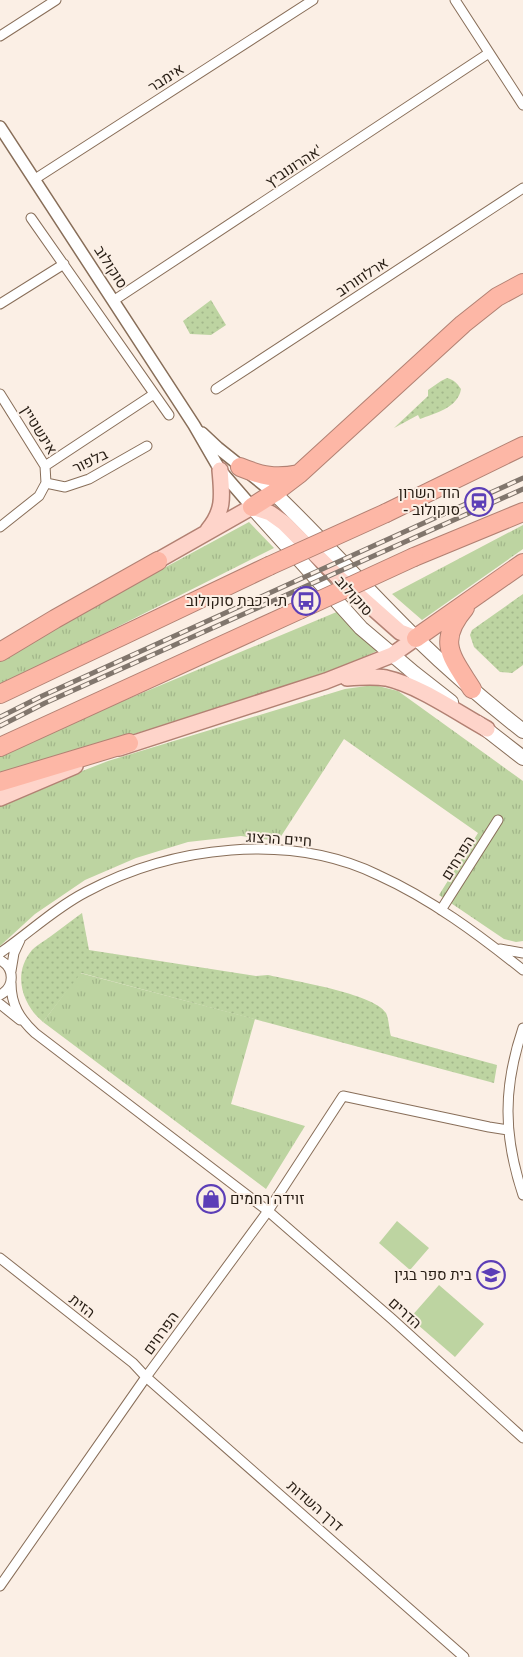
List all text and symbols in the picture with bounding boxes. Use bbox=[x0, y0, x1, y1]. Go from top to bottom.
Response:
street label: אימבר bbox=[144, 59, 187, 96]
street label: אהרונוביץ' bbox=[262, 140, 326, 191]
street label: סוקולוב bbox=[90, 242, 132, 292]
street label: ארלוזורוב bbox=[332, 253, 391, 300]
street label: אינשטיין bbox=[17, 402, 62, 458]
street label: בלפור bbox=[69, 444, 111, 477]
place label: הוד השרון - סוקולוב bbox=[399, 483, 460, 519]
station icon: הוד השרון - סוקולוב bbox=[464, 487, 494, 517]
street label: סוקולוב bbox=[331, 572, 377, 620]
bus stop icon: ת. רכבת סוקולוב bbox=[291, 586, 321, 616]
place label: ת. רכבת סוקולוב bbox=[186, 591, 287, 610]
street label: חיים הרצוג bbox=[246, 827, 313, 850]
street label: הפרחים bbox=[437, 832, 479, 883]
shop icon: זוידה רחמים bbox=[196, 1184, 226, 1214]
place label: זוידה רחמים bbox=[230, 1189, 304, 1208]
school or university icon: בית ספר בגין bbox=[476, 1260, 506, 1290]
place label: בית ספר בגין bbox=[394, 1265, 472, 1284]
street label: הזית bbox=[65, 1289, 99, 1322]
street label: הדרים bbox=[385, 1293, 426, 1332]
street label: הפרחים bbox=[139, 1307, 183, 1358]
street label: דרך השדות bbox=[283, 1476, 348, 1535]

